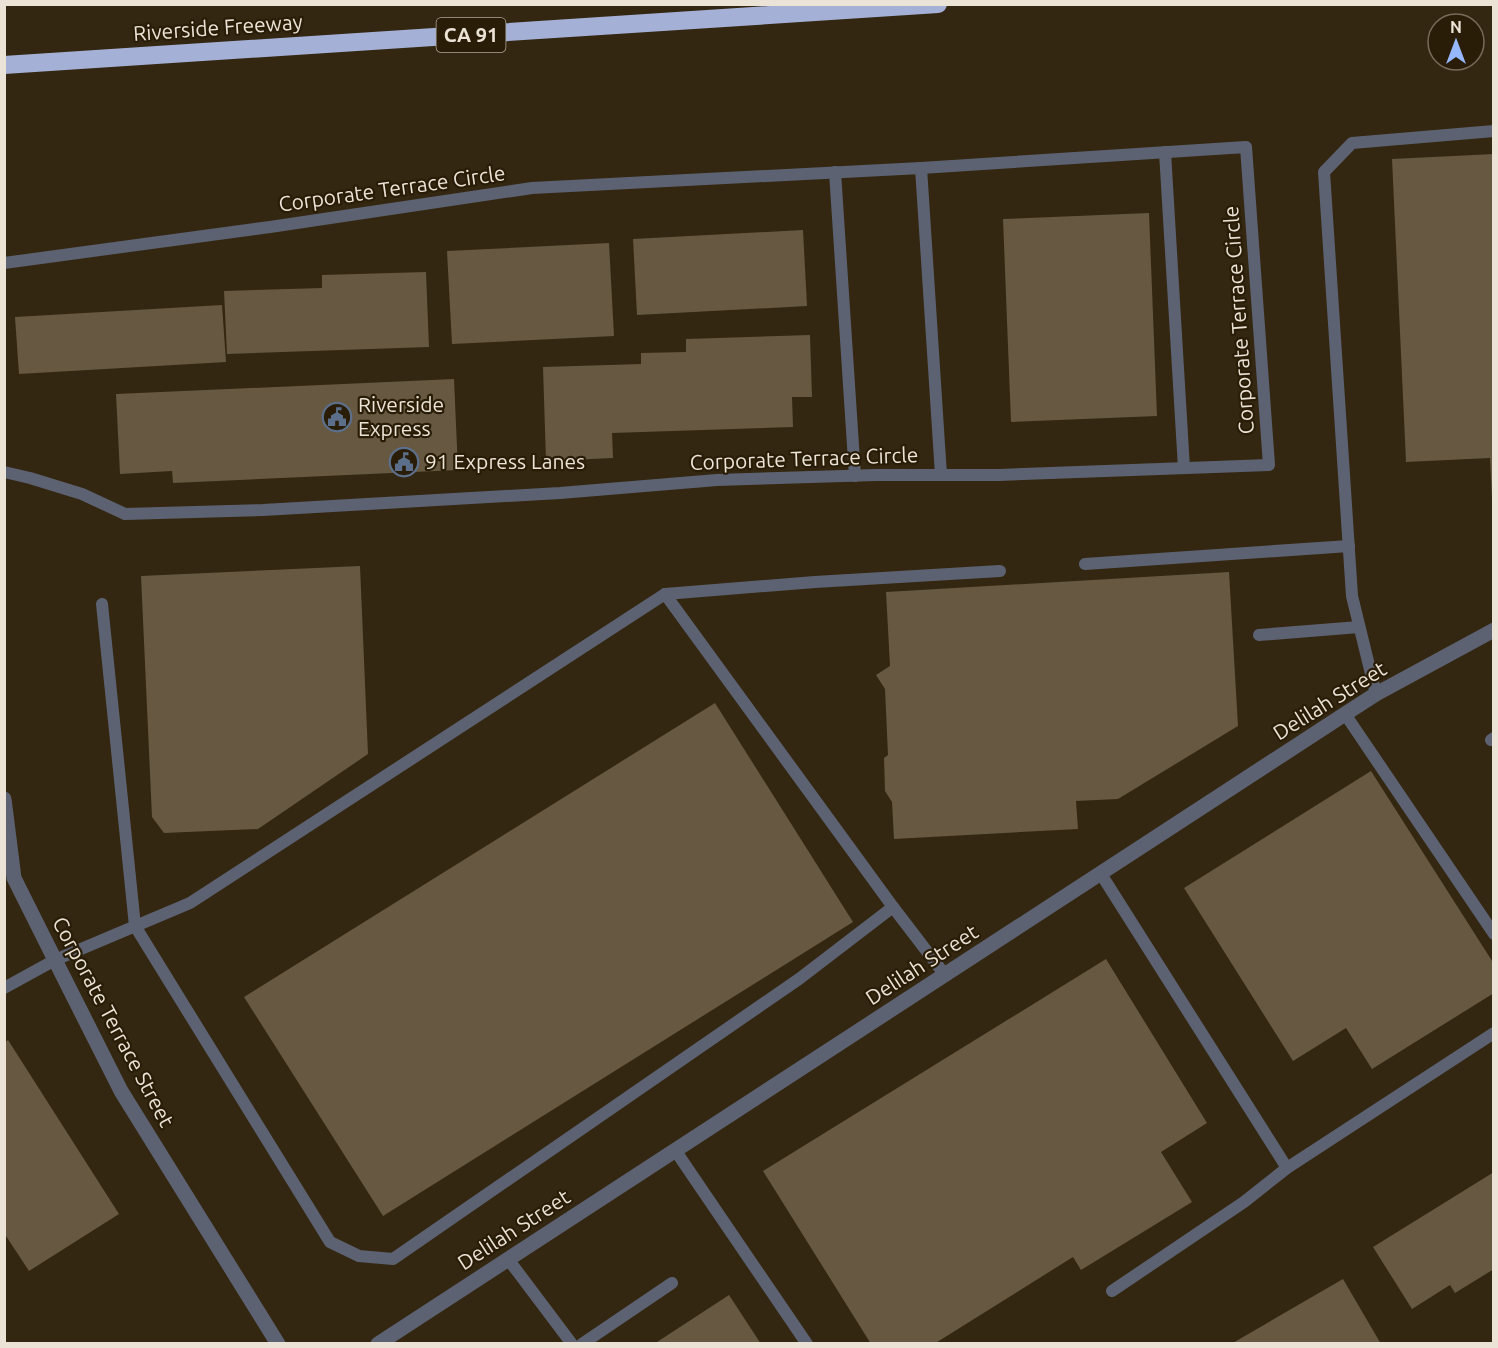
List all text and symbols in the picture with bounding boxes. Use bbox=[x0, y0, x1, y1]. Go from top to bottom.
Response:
street label: Riverside Freeway bbox=[132, 9, 303, 45]
north arrow bbox=[1426, 12, 1486, 72]
road number: CA 91 bbox=[436, 18, 506, 52]
text: N bbox=[1450, 18, 1462, 36]
street label: Corporate Terrace Circle bbox=[277, 160, 507, 216]
street label: Corporate Terrace Circle bbox=[1218, 205, 1258, 435]
place label: Riverside Express bbox=[358, 392, 444, 440]
public building icon: Riverside Express bbox=[321, 401, 353, 433]
street label: Corporate Terrace Circle bbox=[689, 442, 919, 474]
public building icon: 91 Express Lanes bbox=[388, 446, 420, 478]
place label: 91 Express Lanes bbox=[425, 449, 585, 473]
street label: Delilah Street bbox=[1268, 656, 1390, 744]
street label: Corporate Terrace Street bbox=[48, 912, 180, 1131]
street label: Delilah Street bbox=[861, 919, 982, 1009]
street label: Delilah Street bbox=[453, 1184, 574, 1274]

